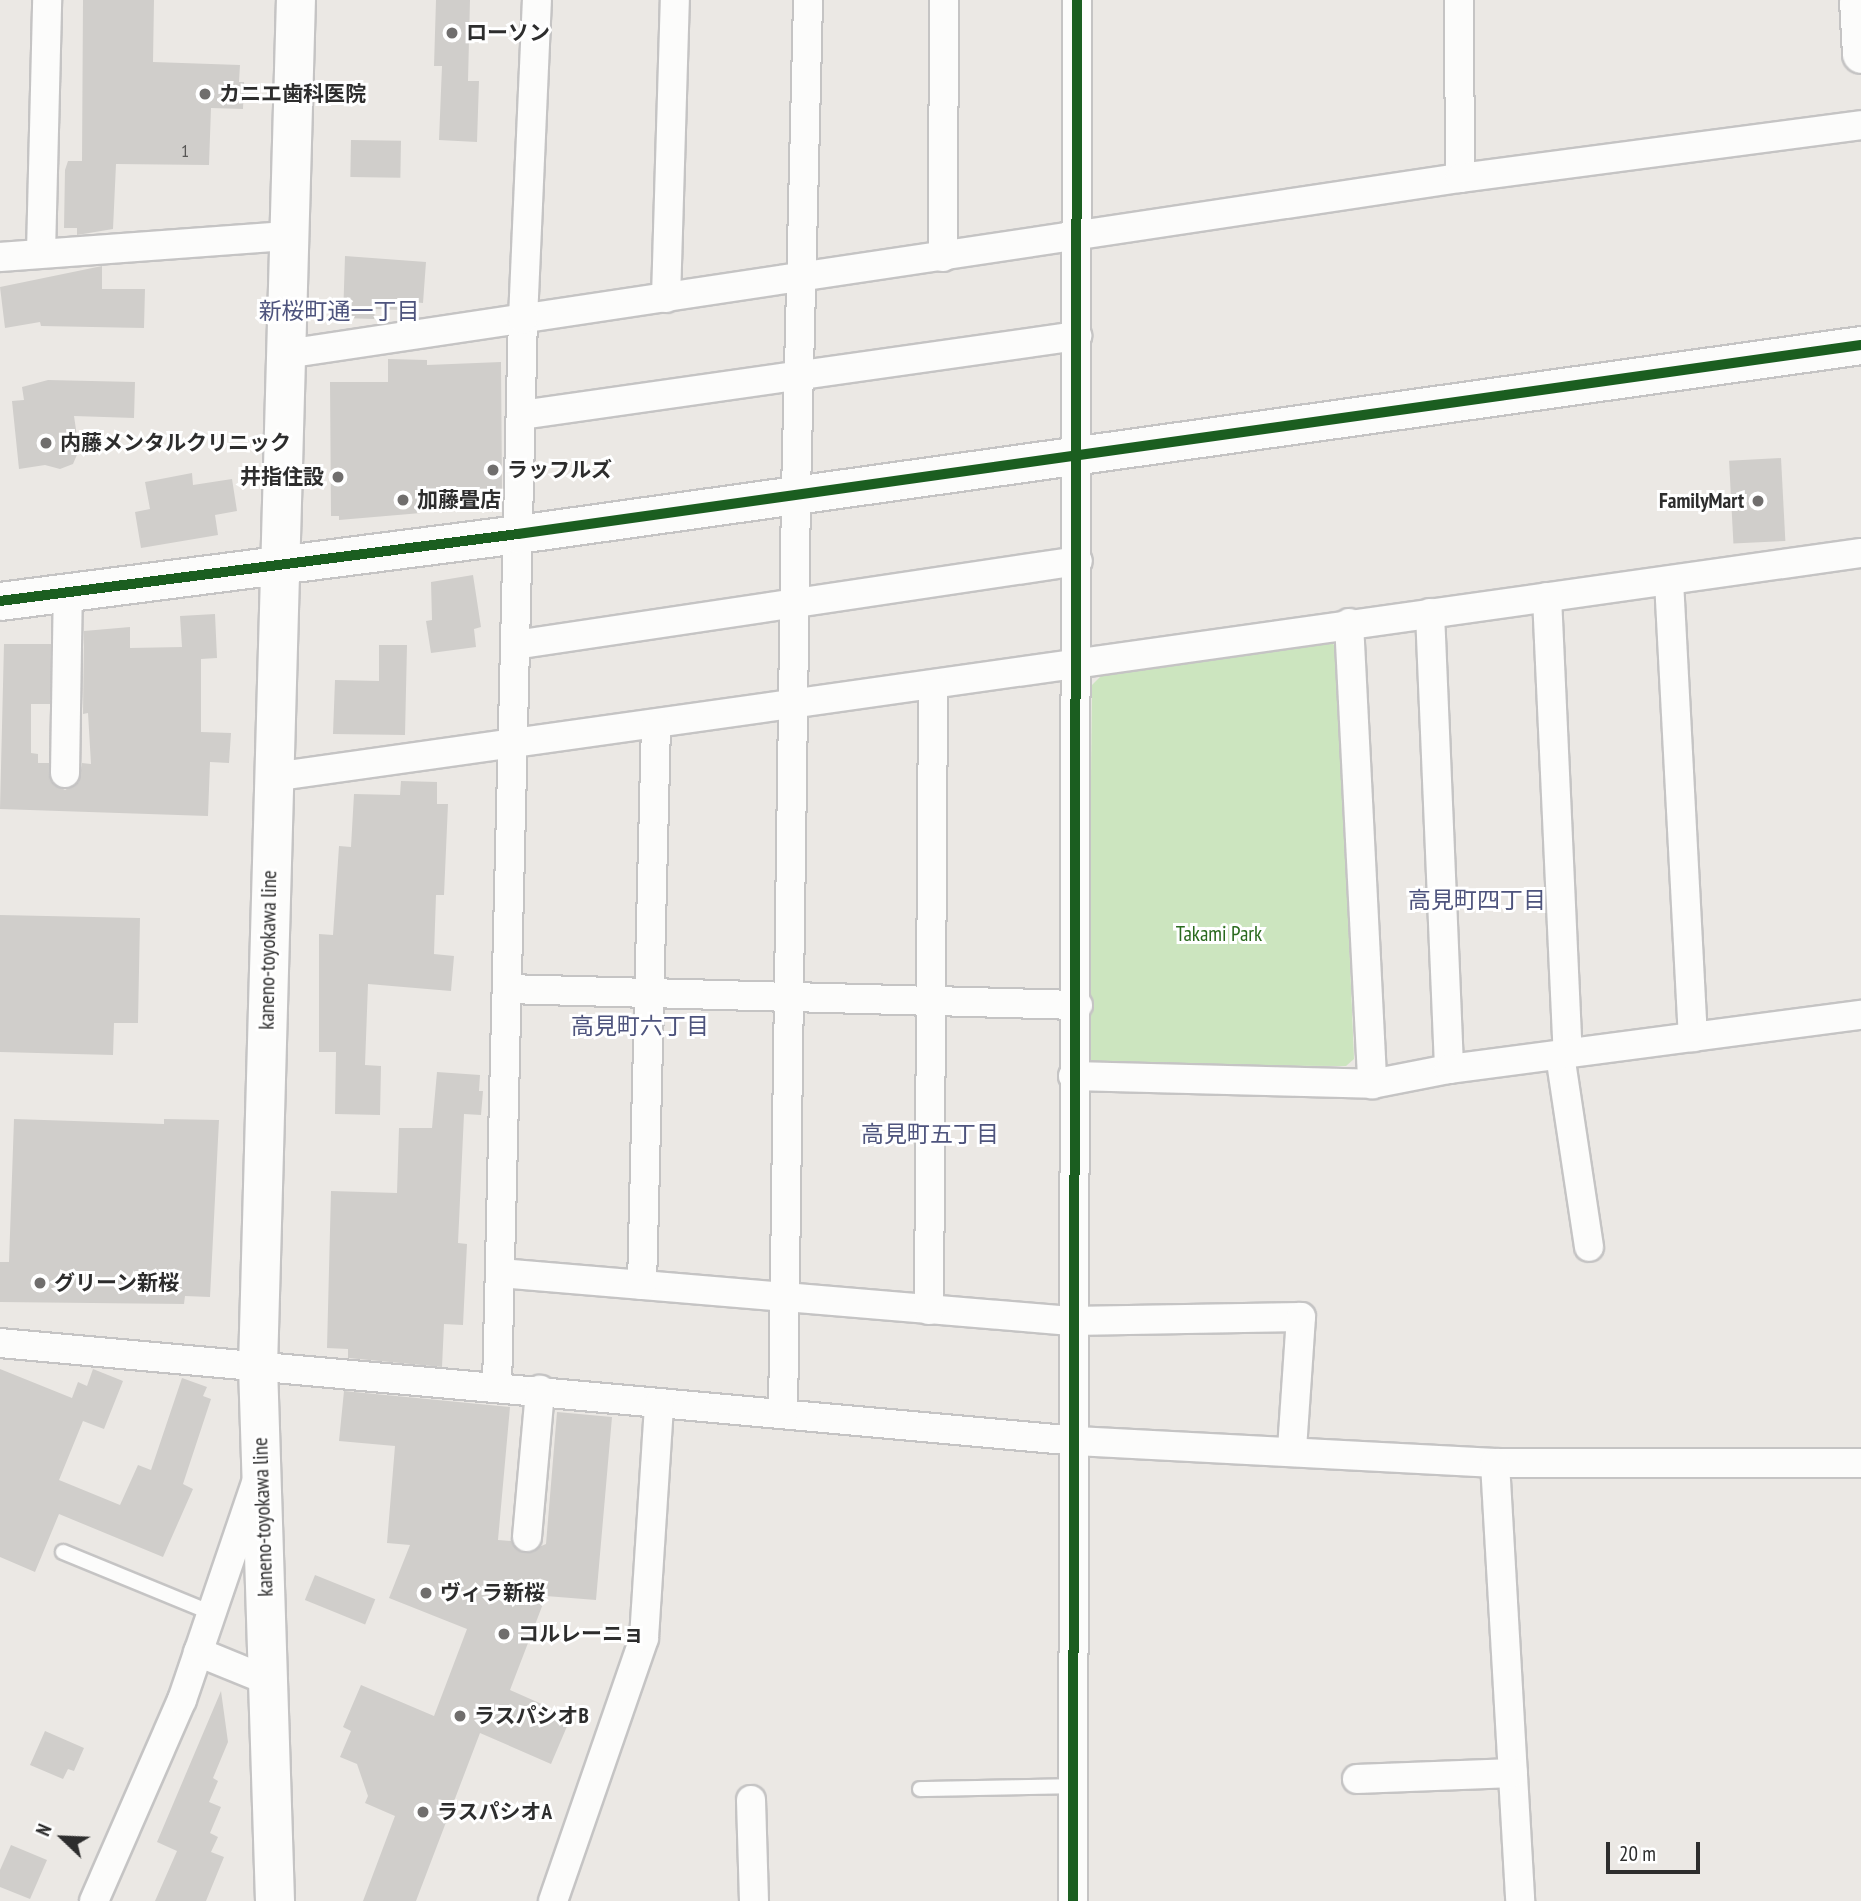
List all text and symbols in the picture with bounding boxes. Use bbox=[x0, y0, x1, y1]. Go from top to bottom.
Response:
place label: ローソン bbox=[466, 20, 550, 46]
marker: ローソン bbox=[444, 25, 460, 41]
place label: カニエ歯科医院 bbox=[219, 81, 366, 107]
marker: カニエ歯科医院 bbox=[197, 86, 213, 102]
house number: 1 bbox=[181, 140, 189, 162]
district label: 新桜町通一丁目 bbox=[259, 297, 419, 325]
place label: 内藤メンタルクリニック bbox=[60, 430, 291, 456]
marker: 内藤メンタルクリニック bbox=[38, 435, 54, 451]
place label: ラッフルズ bbox=[507, 457, 612, 483]
marker: ラッフルズ bbox=[485, 462, 501, 478]
place label: 井指住設 bbox=[240, 464, 324, 490]
marker: 井指住設 bbox=[330, 469, 346, 485]
place label: 加藤畳店 bbox=[417, 487, 501, 513]
place label: FamilyMart bbox=[1659, 488, 1744, 514]
marker: 加藤畳店 bbox=[395, 492, 411, 508]
marker: FamilyMart bbox=[1750, 493, 1766, 509]
street label: kaneno-toyokawa line bbox=[254, 870, 282, 1030]
district label: 高見町四丁目 bbox=[1408, 886, 1546, 914]
park label: Takami Park bbox=[1176, 921, 1262, 947]
district label: 高見町六丁目 bbox=[571, 1012, 709, 1040]
district label: 高見町五丁目 bbox=[861, 1120, 999, 1148]
place label: グリーン新桜 bbox=[54, 1270, 180, 1296]
marker: グリーン新桜 bbox=[32, 1275, 48, 1291]
street label: kaneno-toyokawa line bbox=[248, 1437, 278, 1597]
place label: ヴィラ新桜 bbox=[440, 1580, 545, 1606]
marker: ヴィラ新桜 bbox=[418, 1585, 434, 1601]
place label: コルレーニョ bbox=[518, 1621, 644, 1647]
marker: コルレーニョ bbox=[496, 1626, 512, 1642]
place label: ラスパシオB bbox=[474, 1703, 589, 1729]
marker: ラスパシオB bbox=[452, 1708, 468, 1724]
place label: ラスパシオA bbox=[437, 1799, 553, 1825]
north arrow bbox=[28, 1803, 98, 1873]
marker: ラスパシオA bbox=[415, 1804, 431, 1820]
text: N bbox=[31, 1820, 57, 1839]
scale bar bbox=[1609, 1828, 1703, 1872]
text: 20 m bbox=[1619, 1840, 1656, 1867]

